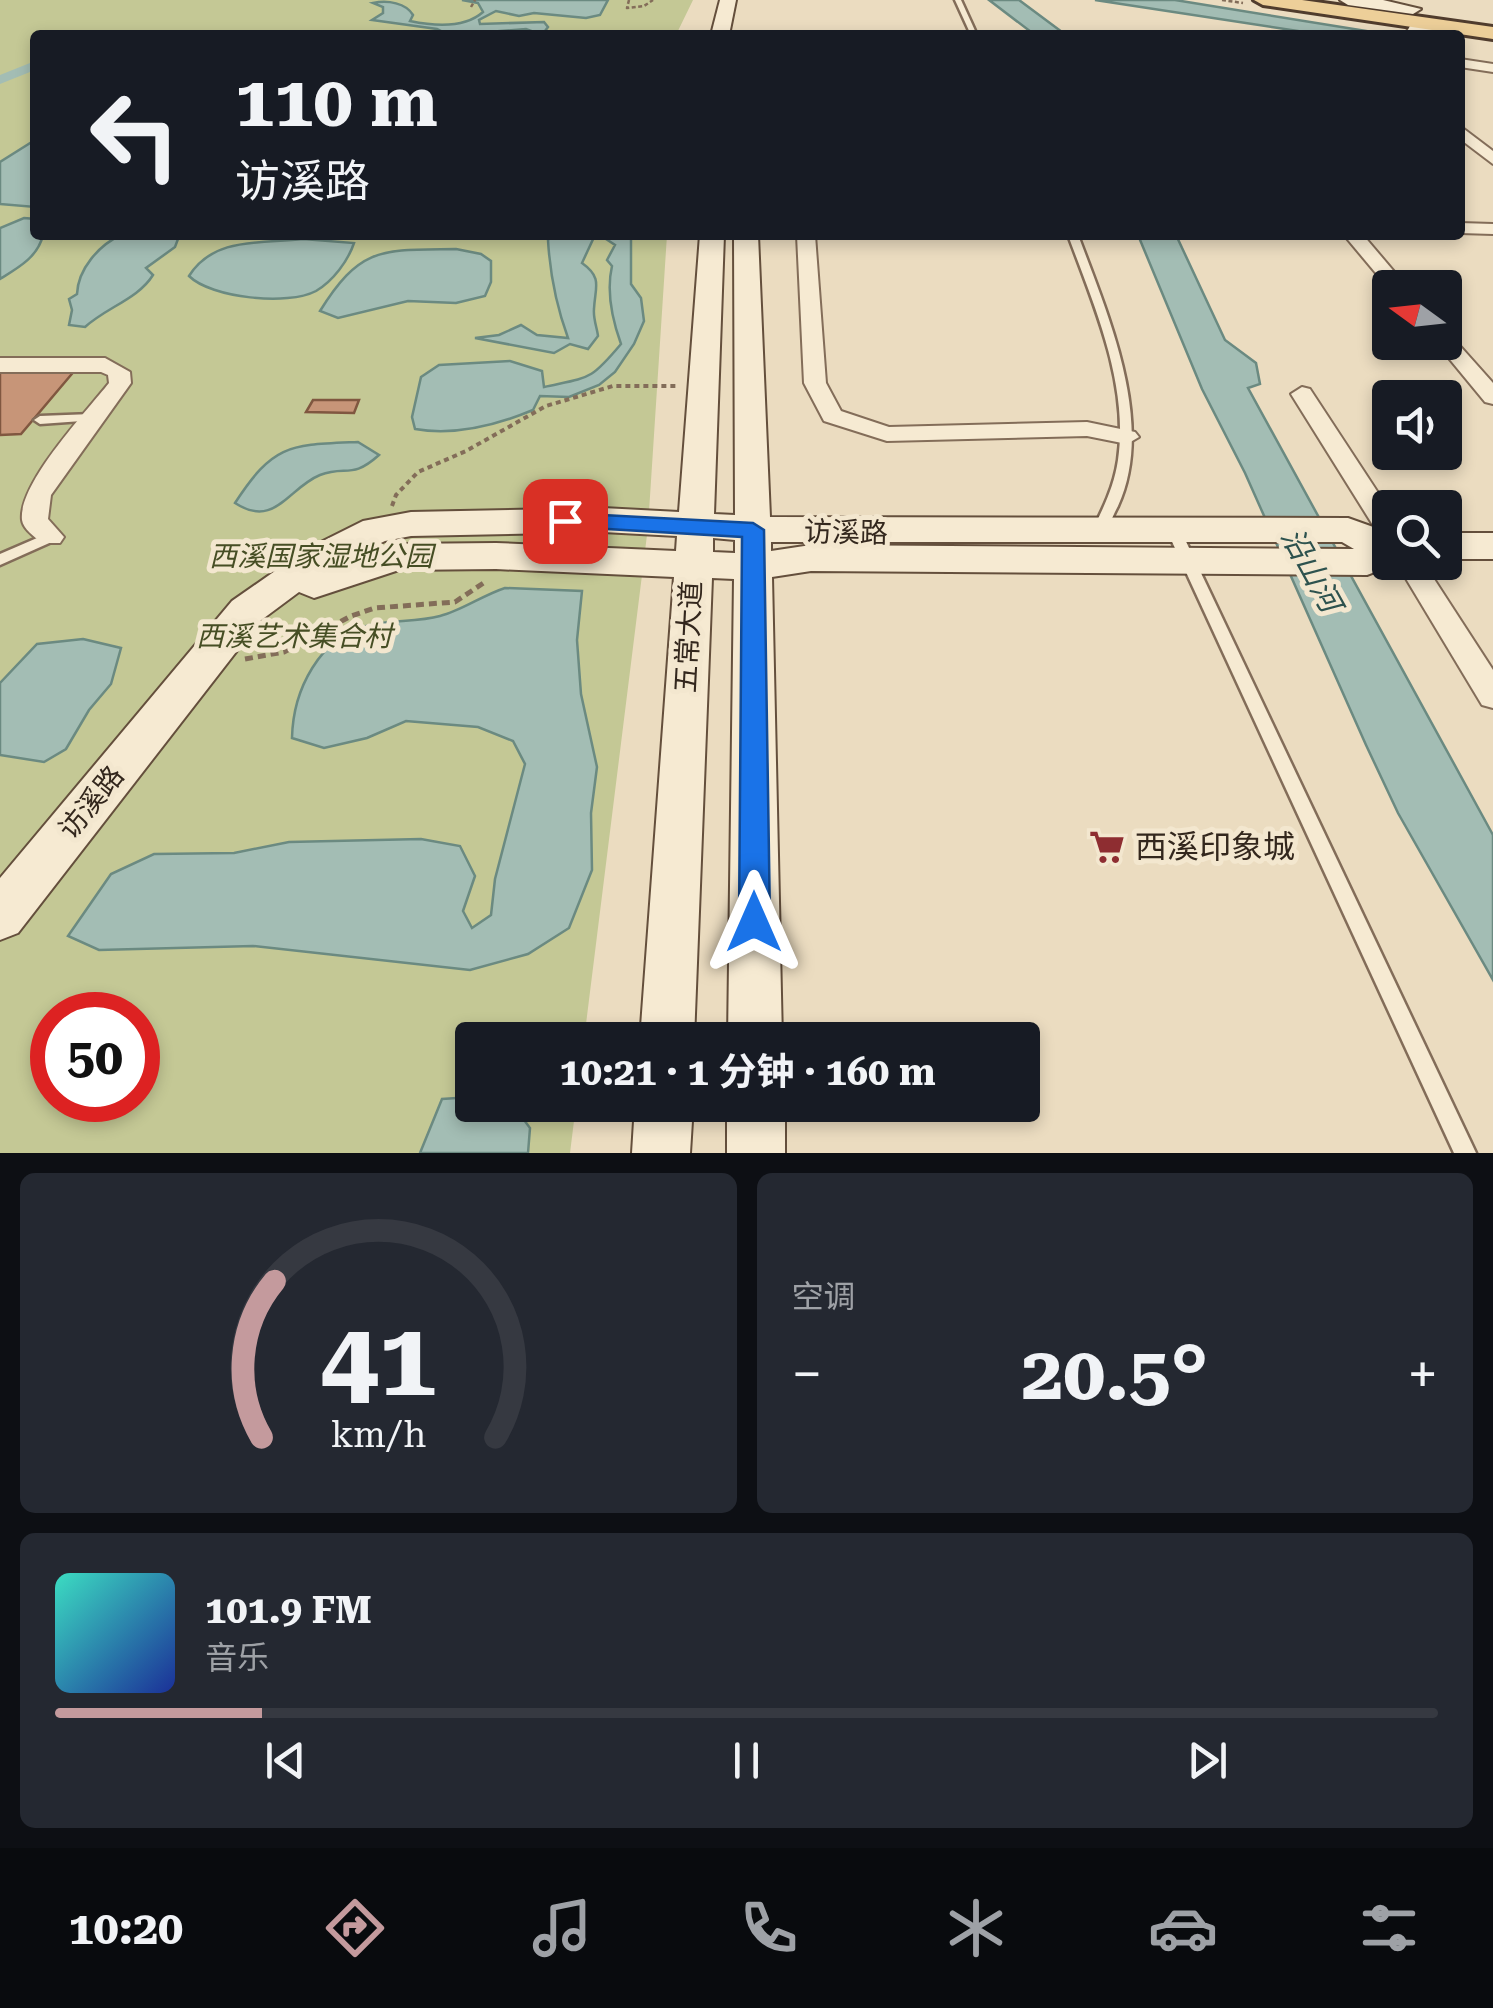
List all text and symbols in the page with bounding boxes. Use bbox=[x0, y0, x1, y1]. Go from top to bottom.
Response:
text: 110 m bbox=[235, 61, 438, 143]
icon: left bbox=[70, 70, 200, 200]
text: 访溪路 bbox=[235, 155, 370, 208]
north arrow bbox=[1372, 270, 1462, 360]
map controls bbox=[1372, 270, 1462, 580]
button: sound bbox=[1372, 380, 1462, 470]
pin bbox=[523, 479, 608, 564]
button: search bbox=[1372, 490, 1462, 580]
icon: arrive bbox=[538, 494, 593, 549]
street label: 访溪路 bbox=[804, 515, 888, 550]
water label: 沿山河 bbox=[1274, 522, 1351, 622]
park label: 西溪国家湿地公园 bbox=[209, 540, 437, 573]
street label: 五常大道 bbox=[669, 580, 708, 694]
park label: 西溪艺术集合村 bbox=[196, 620, 396, 653]
street label: 访溪路 bbox=[52, 759, 131, 845]
supermarket icon: 西溪印象城 bbox=[1088, 828, 1126, 866]
place label: 西溪印象城 bbox=[1135, 828, 1295, 866]
position arrow bbox=[702, 870, 806, 974]
speed limit sign: 50 bbox=[30, 992, 160, 1122]
text: 10:21 · 1 分钟 · 160 m bbox=[559, 1050, 936, 1094]
text: 空调 bbox=[792, 1278, 856, 1316]
text: 41 bbox=[320, 1299, 436, 1420]
text: 20.5° bbox=[1021, 1329, 1208, 1417]
text: − bbox=[792, 1342, 822, 1406]
text: + bbox=[1407, 1342, 1438, 1406]
text: km/h bbox=[330, 1414, 426, 1456]
text: 101.9 FM bbox=[205, 1588, 372, 1632]
text: 音乐 bbox=[205, 1639, 269, 1677]
icon: previous bbox=[258, 1733, 313, 1788]
icon: pause bbox=[719, 1733, 774, 1788]
icon: next bbox=[1180, 1733, 1235, 1788]
icon: directions bbox=[320, 1893, 390, 1963]
icon: music bbox=[527, 1893, 597, 1963]
icon: phone bbox=[734, 1893, 804, 1963]
icon: climate bbox=[941, 1893, 1011, 1963]
icon: car bbox=[1148, 1893, 1218, 1963]
icon: filters bbox=[1354, 1893, 1424, 1963]
text: 10:20 bbox=[68, 1902, 183, 1955]

